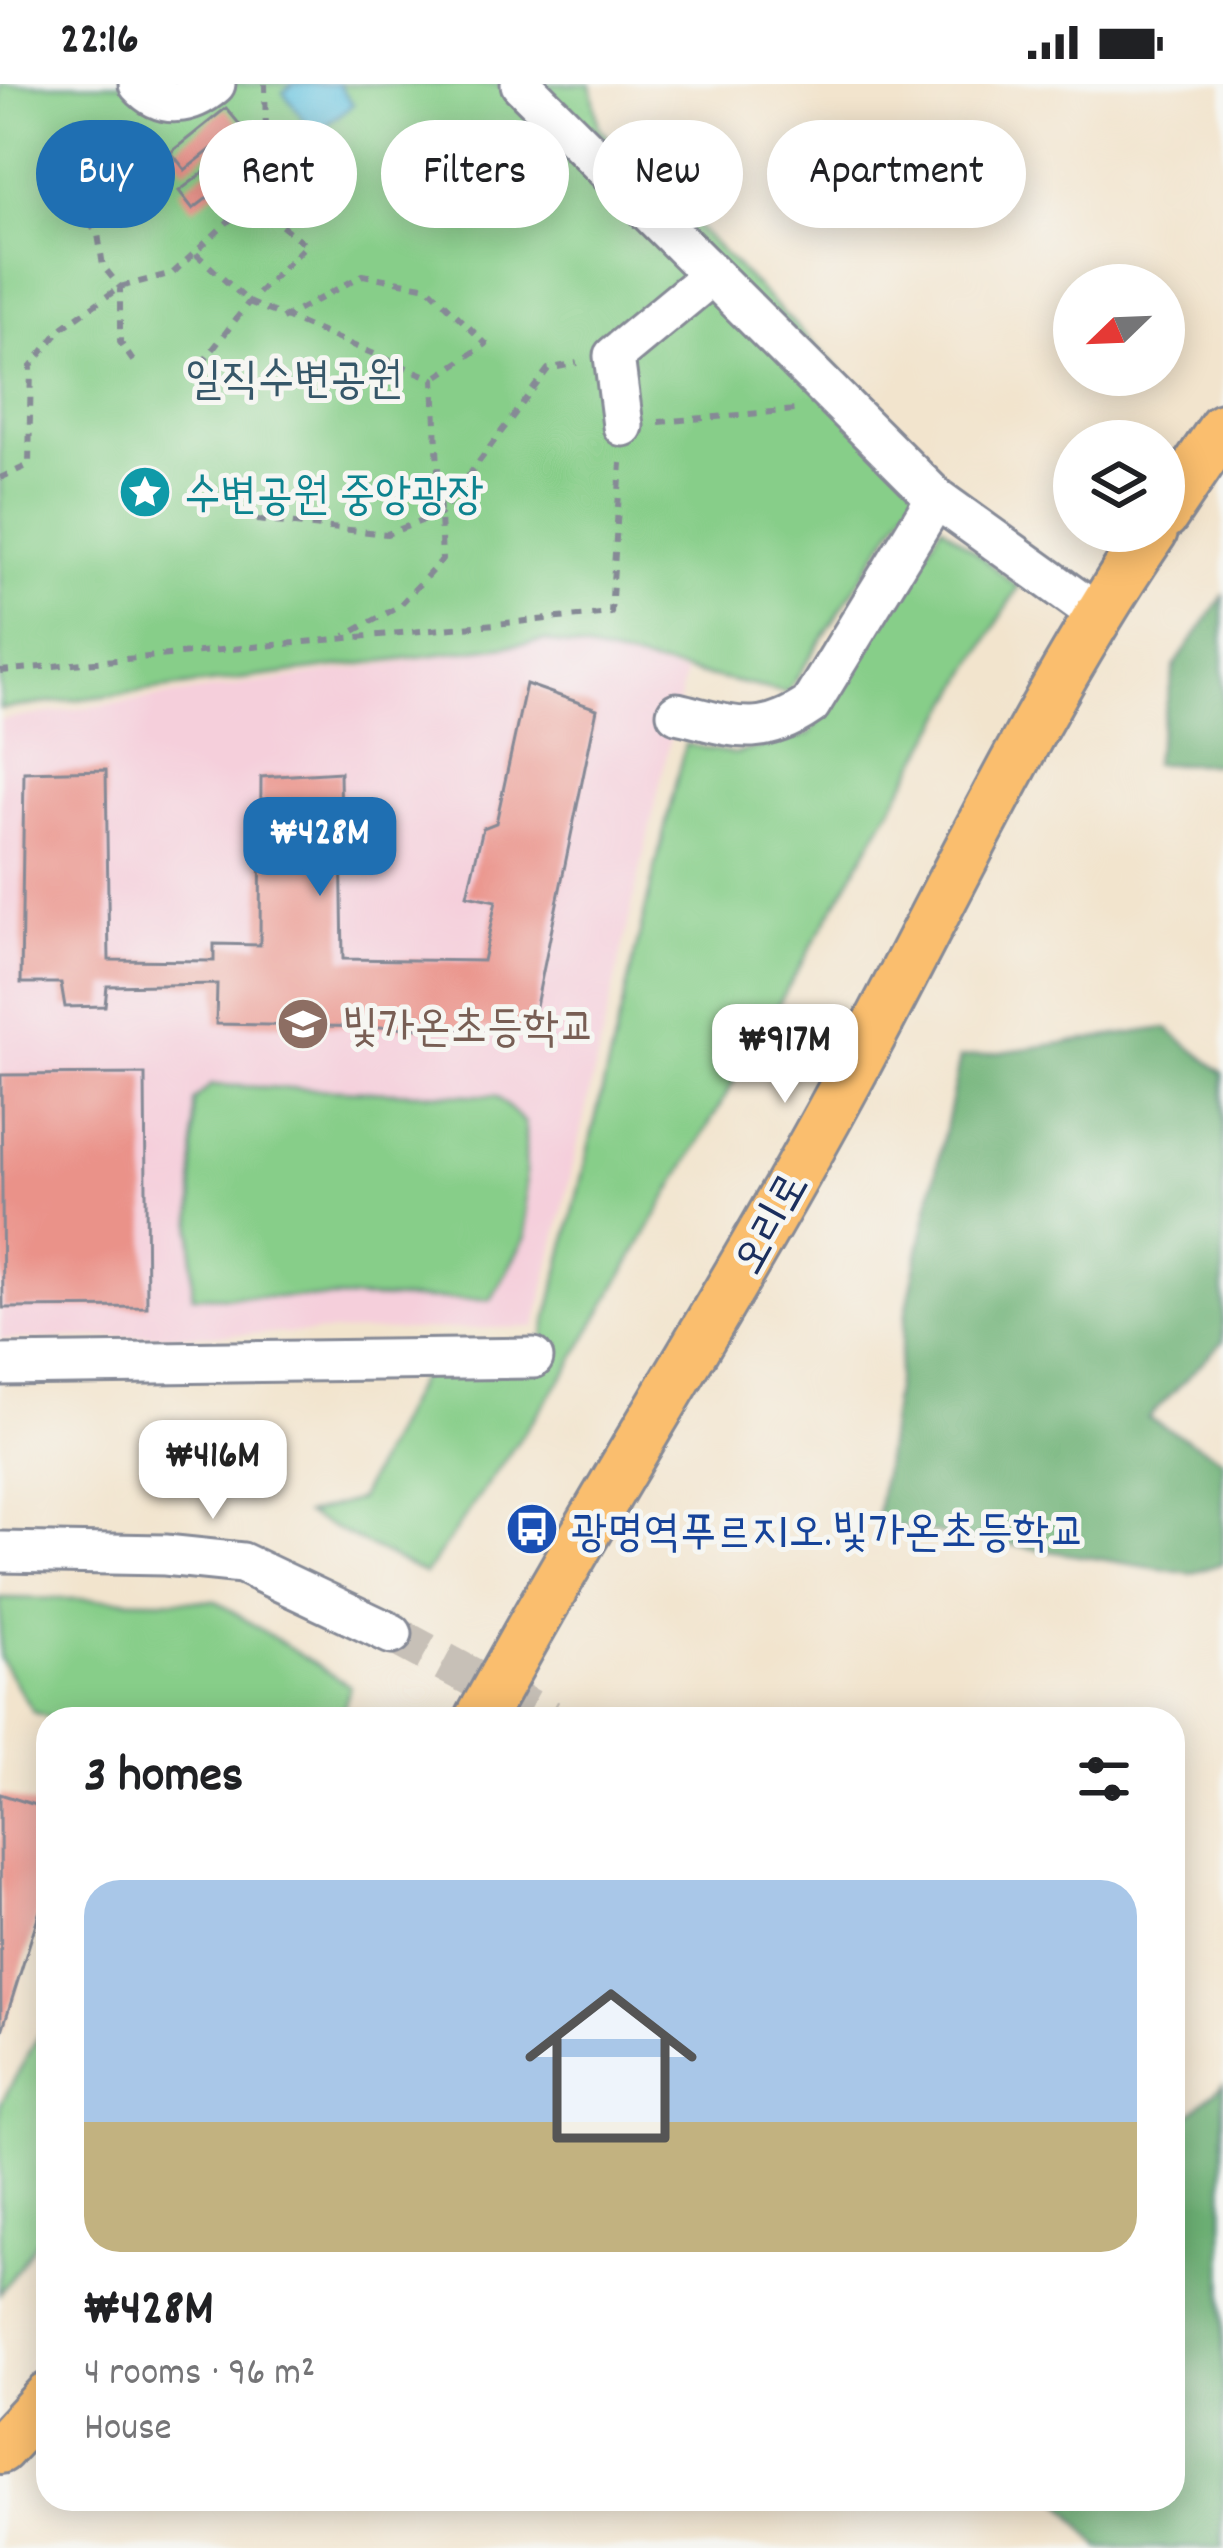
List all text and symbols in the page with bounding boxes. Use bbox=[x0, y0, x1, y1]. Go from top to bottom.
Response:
text: 22:16 bbox=[60, 10, 139, 74]
chip: Buy bbox=[36, 120, 175, 228]
chip: Rent bbox=[199, 120, 357, 228]
chip: Filters bbox=[381, 120, 569, 228]
chip: New bbox=[593, 120, 743, 228]
chip: Apartment bbox=[767, 120, 1026, 228]
north arrow bbox=[1053, 264, 1185, 396]
map controls bbox=[1053, 264, 1185, 552]
park label: 일직수변공원 bbox=[185, 351, 403, 415]
button: layers bbox=[1053, 420, 1185, 552]
place icon: 수변공원 중앙광장 bbox=[117, 464, 173, 520]
place label: 수변공원 중앙광장 bbox=[184, 467, 484, 531]
pin: ₩428M bbox=[236, 797, 404, 899]
text: ₩428M bbox=[270, 808, 370, 863]
school or university icon: 빛가온초등학교 bbox=[275, 996, 331, 1052]
place label: 빛가온초등학교 bbox=[342, 999, 595, 1063]
pin: ₩917M bbox=[701, 1004, 869, 1106]
text: ₩917M bbox=[739, 1015, 831, 1070]
street label: 오리로 bbox=[720, 1162, 828, 1288]
pin: ₩416M bbox=[129, 1420, 297, 1522]
text: ₩416M bbox=[166, 1431, 260, 1486]
bus stop icon: 광명역푸르지오.빛가온초등학교 bbox=[504, 1501, 560, 1557]
place label: 광명역푸르지오.빛가온초등학교 bbox=[571, 1504, 1085, 1568]
text: 3 homes bbox=[84, 1743, 243, 1815]
icon: filters bbox=[1071, 1746, 1137, 1812]
icon: home bbox=[503, 1958, 719, 2174]
text: ₩428M bbox=[84, 2276, 214, 2348]
text: 4 rooms · 96 m² bbox=[84, 2348, 315, 2403]
text: House bbox=[84, 2403, 172, 2458]

